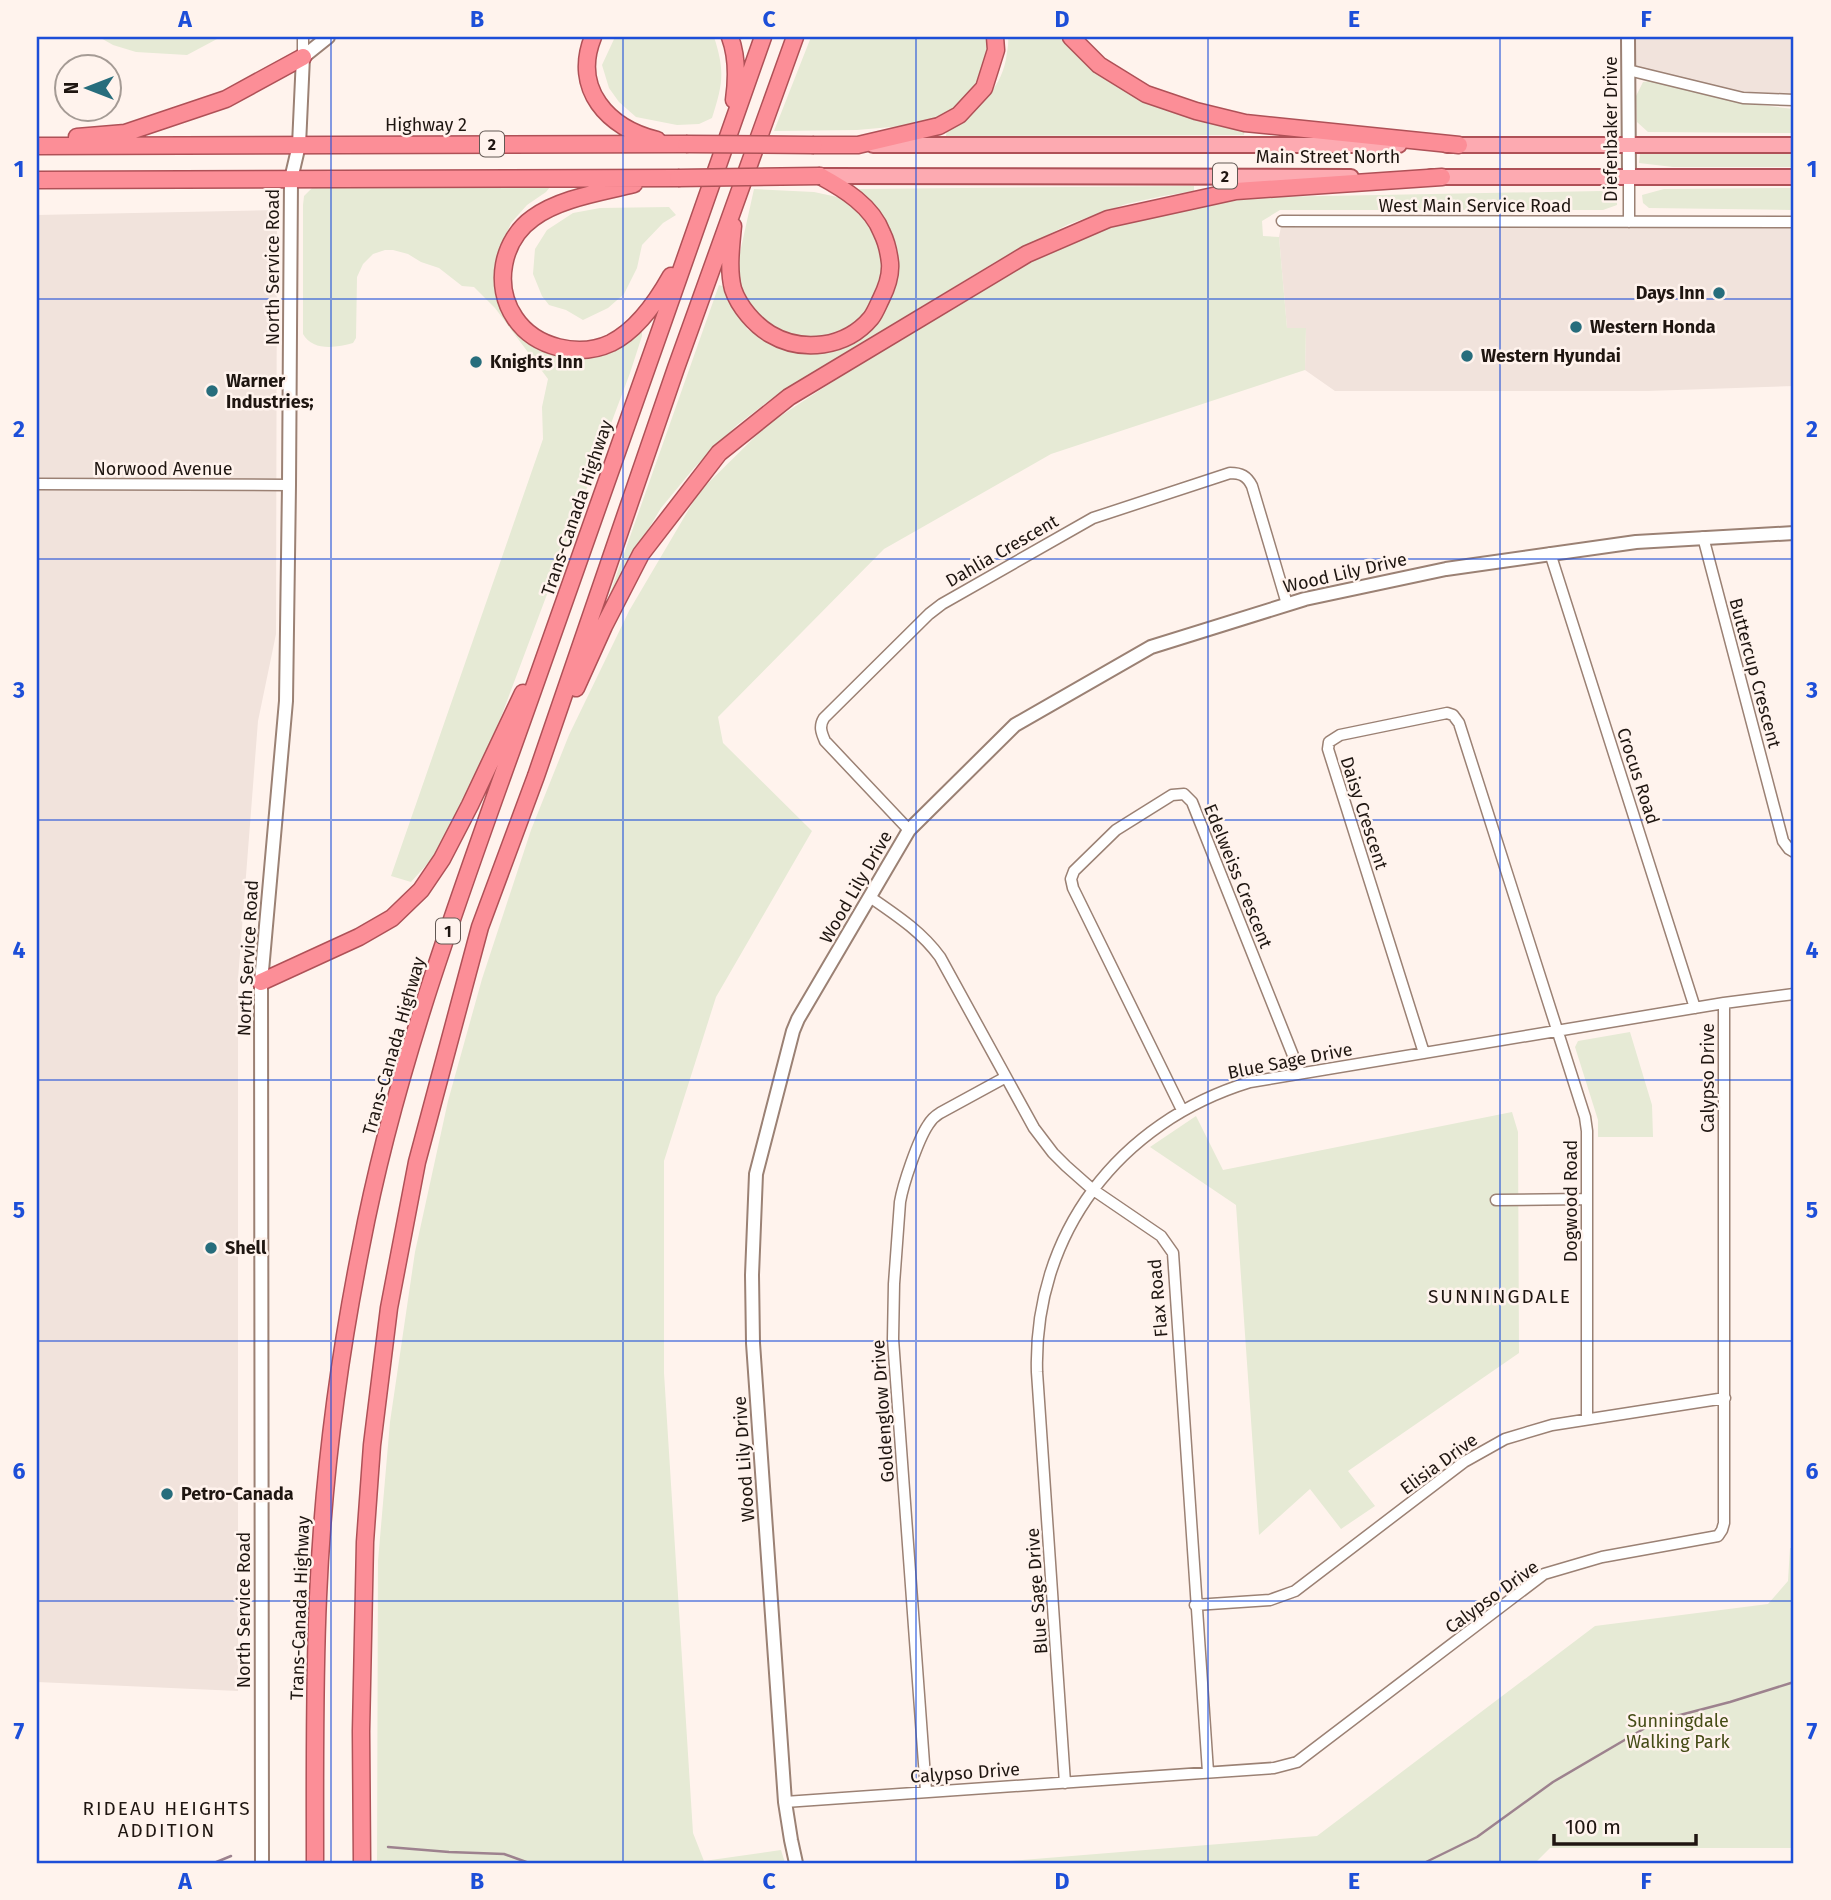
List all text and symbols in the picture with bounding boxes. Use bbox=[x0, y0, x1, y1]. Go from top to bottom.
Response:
text: A bbox=[177, 5, 192, 33]
text: B bbox=[470, 5, 484, 33]
text: C bbox=[762, 5, 776, 33]
text: D bbox=[1055, 5, 1070, 33]
text: E bbox=[1348, 5, 1360, 33]
text: F bbox=[1640, 5, 1652, 33]
north arrow bbox=[52, 52, 122, 122]
street label: Diefenbaker Drive bbox=[1600, 56, 1622, 202]
text: N bbox=[60, 82, 83, 94]
street label: Highway 2 bbox=[385, 114, 467, 136]
road number: 2 bbox=[480, 132, 504, 156]
street label: Main Street North bbox=[1256, 146, 1400, 168]
text: 1 bbox=[14, 155, 24, 183]
text: 1 bbox=[1807, 155, 1817, 183]
road number: 2 bbox=[1213, 164, 1237, 188]
street label: North Service Road bbox=[262, 189, 284, 345]
street label: West Main Service Road bbox=[1378, 195, 1572, 217]
place label: Days Inn bbox=[1636, 282, 1705, 304]
marker: Days Inn bbox=[1711, 285, 1727, 301]
place label: Western Honda bbox=[1590, 316, 1716, 338]
marker: Western Honda bbox=[1568, 319, 1584, 335]
place label: Western Hyundai bbox=[1481, 345, 1621, 367]
marker: Western Hyundai bbox=[1459, 348, 1475, 364]
place label: Knights Inn bbox=[490, 351, 583, 373]
marker: Knights Inn bbox=[468, 354, 484, 370]
place label: Warner Industries; bbox=[226, 370, 314, 413]
marker: Warner Industries; bbox=[204, 383, 220, 399]
text: 2 bbox=[13, 415, 25, 443]
text: 2 bbox=[1806, 415, 1818, 443]
street label: Trans-Canada Highway bbox=[537, 417, 617, 599]
street label: Norwood Avenue bbox=[94, 458, 232, 480]
street label: Dahlia Crescent bbox=[942, 510, 1063, 592]
street label: Wood Lily Drive bbox=[1281, 548, 1409, 598]
street label: Buttercup Crescent bbox=[1724, 596, 1786, 751]
text: 3 bbox=[12, 676, 25, 704]
text: 3 bbox=[1805, 676, 1818, 704]
street label: Crocus Road bbox=[1612, 725, 1664, 827]
street label: Daisy Crescent bbox=[1335, 754, 1393, 873]
street label: Edelweiss Crescent bbox=[1199, 801, 1277, 952]
street label: Wood Lily Drive bbox=[815, 827, 897, 947]
street label: North Service Road bbox=[233, 879, 263, 1037]
road number: 1 bbox=[436, 918, 460, 944]
text: 4 bbox=[13, 936, 26, 964]
text: 4 bbox=[1806, 936, 1819, 964]
street label: Trans-Canada Highway bbox=[358, 954, 430, 1138]
street label: Calypso Drive bbox=[1697, 1023, 1719, 1133]
street label: Blue Sage Drive bbox=[1226, 1038, 1354, 1084]
street label: Dogwood Road bbox=[1560, 1140, 1582, 1262]
text: 5 bbox=[13, 1196, 25, 1224]
text: 5 bbox=[1806, 1196, 1818, 1224]
place label: Shell bbox=[225, 1237, 267, 1259]
marker: Shell bbox=[203, 1240, 219, 1256]
street label: Flax Road bbox=[1144, 1258, 1172, 1338]
district label: SUNNINGDALE bbox=[1428, 1285, 1572, 1308]
street label: Goldenglow Drive bbox=[867, 1339, 899, 1483]
street label: Wood Lily Drive bbox=[729, 1395, 759, 1523]
street label: Elisia Drive bbox=[1396, 1429, 1482, 1499]
text: 6 bbox=[13, 1457, 26, 1485]
text: 6 bbox=[1806, 1457, 1819, 1485]
place label: Petro-Canada bbox=[181, 1483, 294, 1505]
marker: Petro-Canada bbox=[159, 1486, 175, 1502]
street label: Trans-Canada Highway bbox=[286, 1515, 314, 1701]
street label: Blue Sage Drive bbox=[1022, 1527, 1052, 1655]
street label: North Service Road bbox=[233, 1532, 255, 1688]
street label: Calypso Drive bbox=[1441, 1556, 1543, 1638]
park label: Sunningdale Walking Park bbox=[1626, 1710, 1731, 1753]
text: 7 bbox=[14, 1717, 25, 1745]
text: 7 bbox=[1807, 1717, 1818, 1745]
street label: Calypso Drive bbox=[909, 1758, 1021, 1788]
district label: RIDEAU HEIGHTS ADDITION bbox=[82, 1797, 252, 1842]
scale bar bbox=[1554, 1802, 1696, 1846]
text: 100 m bbox=[1565, 1814, 1621, 1840]
text: A bbox=[177, 1867, 192, 1895]
text: B bbox=[470, 1867, 484, 1895]
text: C bbox=[762, 1867, 776, 1895]
text: D bbox=[1055, 1867, 1070, 1895]
text: E bbox=[1348, 1867, 1360, 1895]
text: F bbox=[1640, 1867, 1652, 1895]

